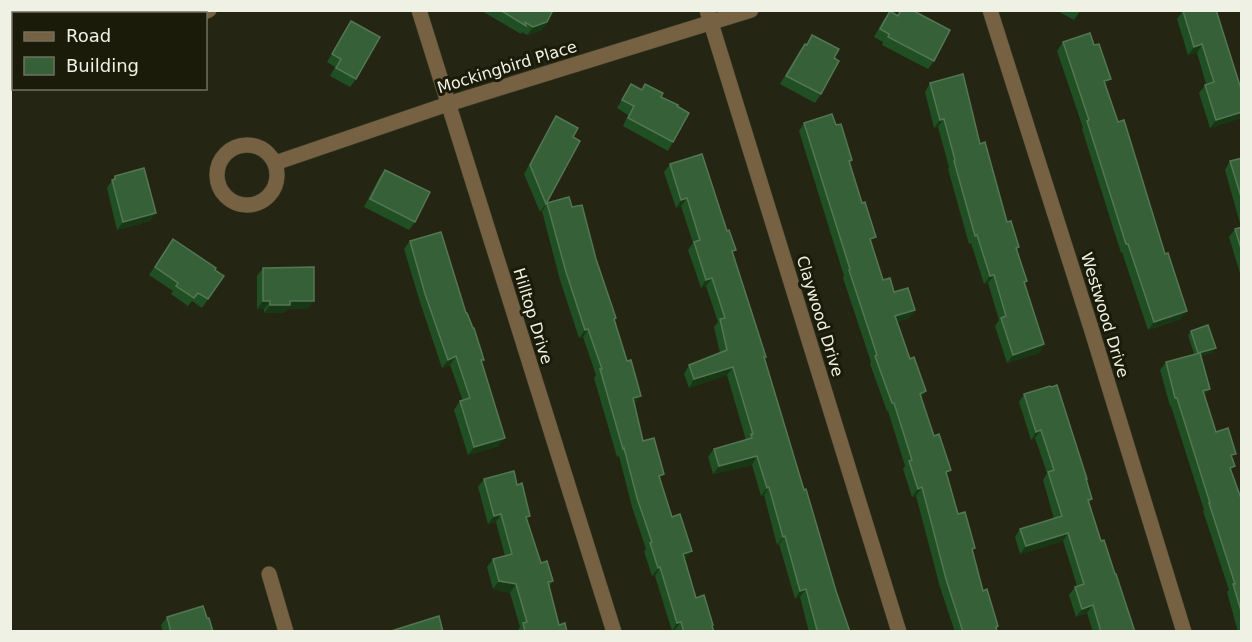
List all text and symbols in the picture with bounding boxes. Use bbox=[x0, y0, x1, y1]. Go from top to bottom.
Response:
legend bbox=[12, 12, 207, 90]
text: Road bbox=[66, 25, 111, 46]
street label: Mockingbird Place bbox=[435, 37, 579, 97]
text: Building bbox=[66, 55, 139, 76]
street label: Westwood Drive bbox=[1077, 250, 1133, 380]
street label: Claywood Drive bbox=[793, 253, 847, 379]
street label: Hilltop Drive bbox=[509, 266, 557, 366]

